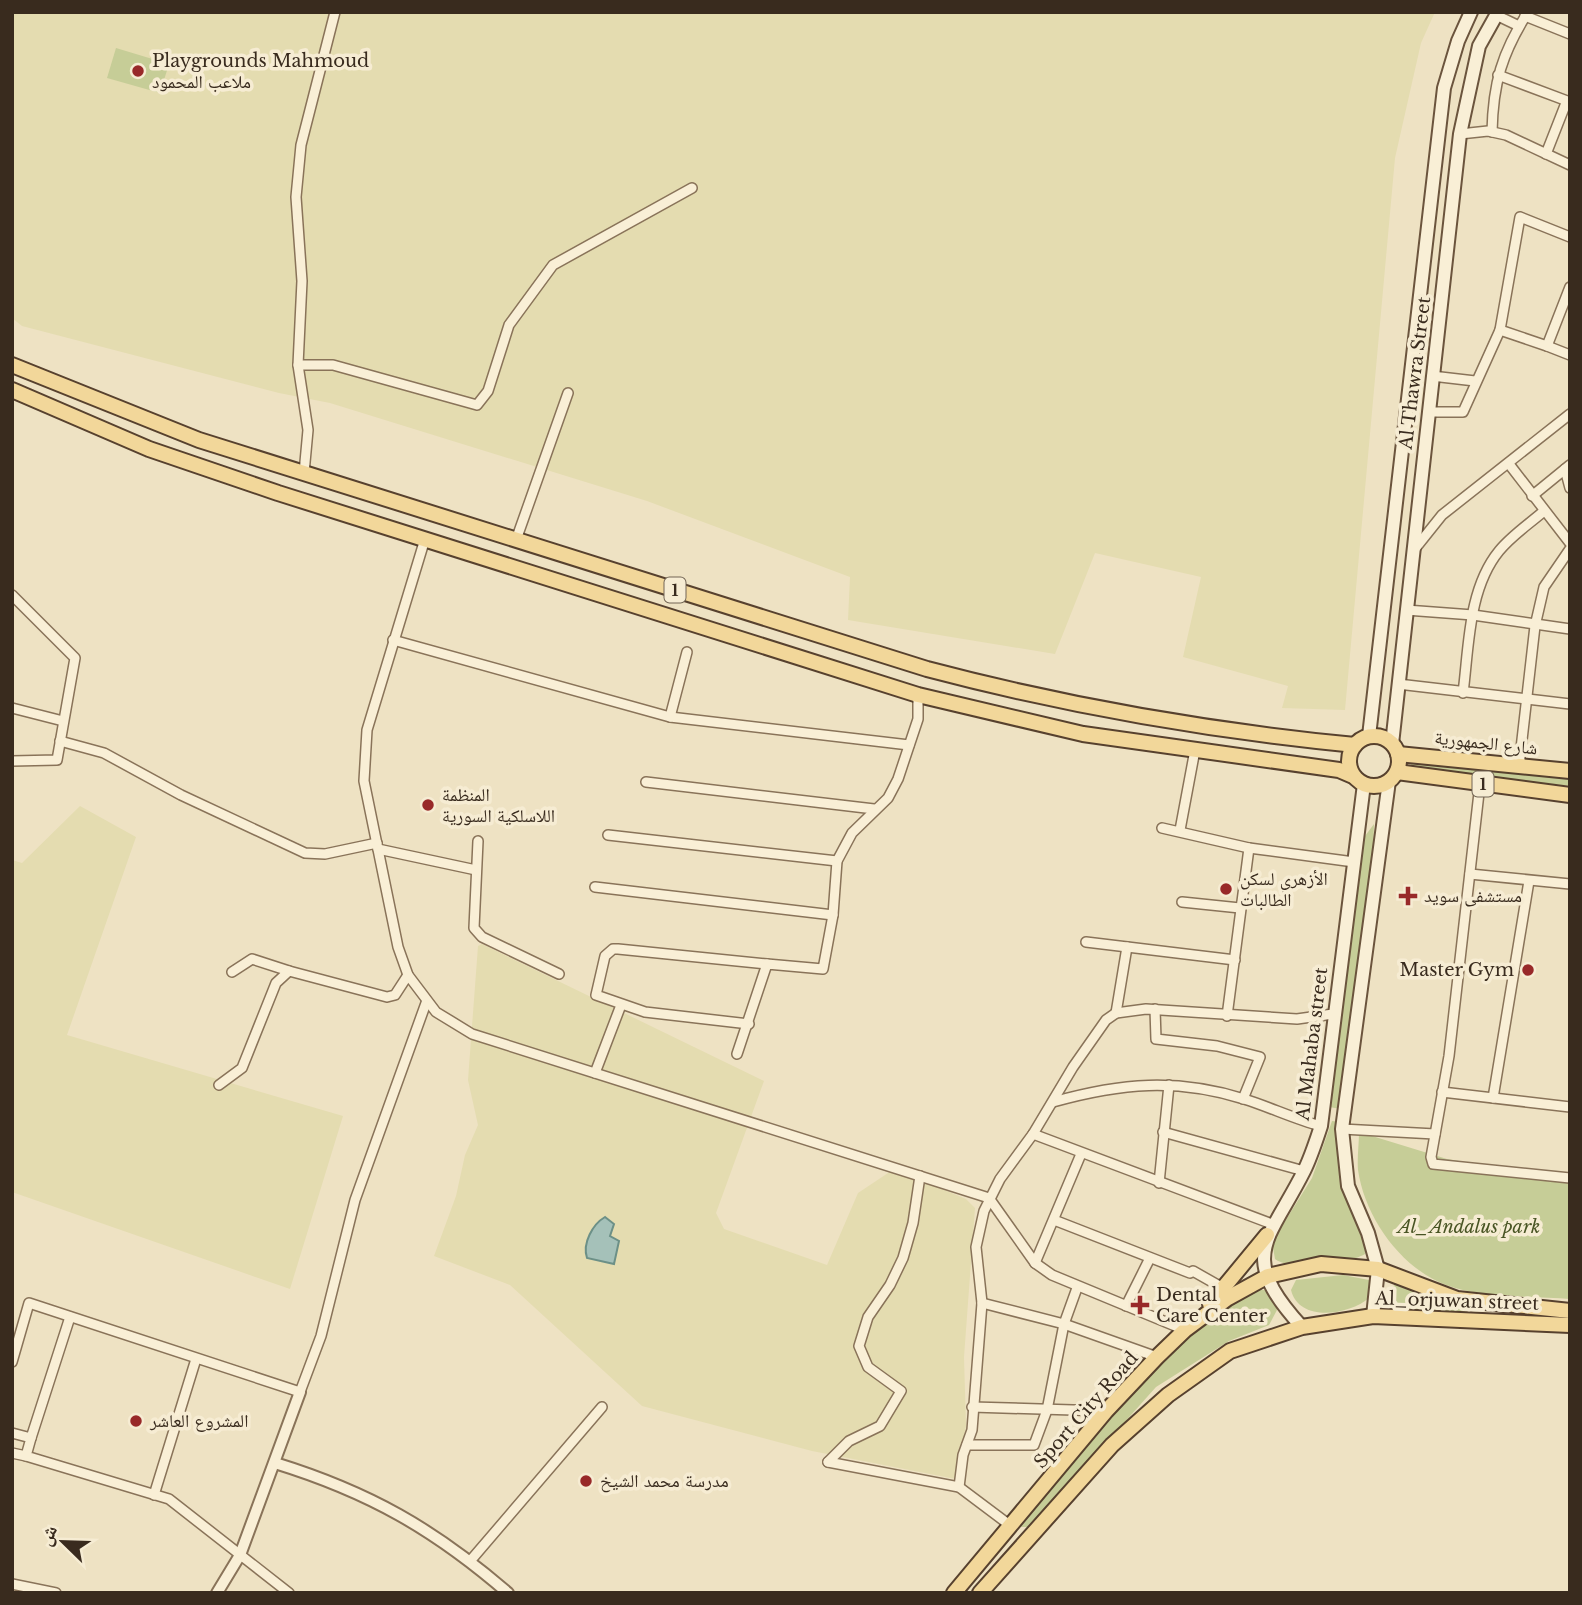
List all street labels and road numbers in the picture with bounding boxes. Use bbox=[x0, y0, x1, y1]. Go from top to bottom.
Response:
street label: Al Thawra Street bbox=[1395, 295, 1435, 452]
road number: 1 bbox=[664, 578, 686, 603]
street label: شارع الجمهورية bbox=[1433, 727, 1539, 759]
road number: 1 bbox=[1472, 772, 1494, 796]
street label: Al Mahaba street bbox=[1292, 966, 1332, 1123]
street label: Al_orjuwan street bbox=[1374, 1287, 1540, 1315]
street label: Sport City Road bbox=[1029, 1347, 1143, 1473]

